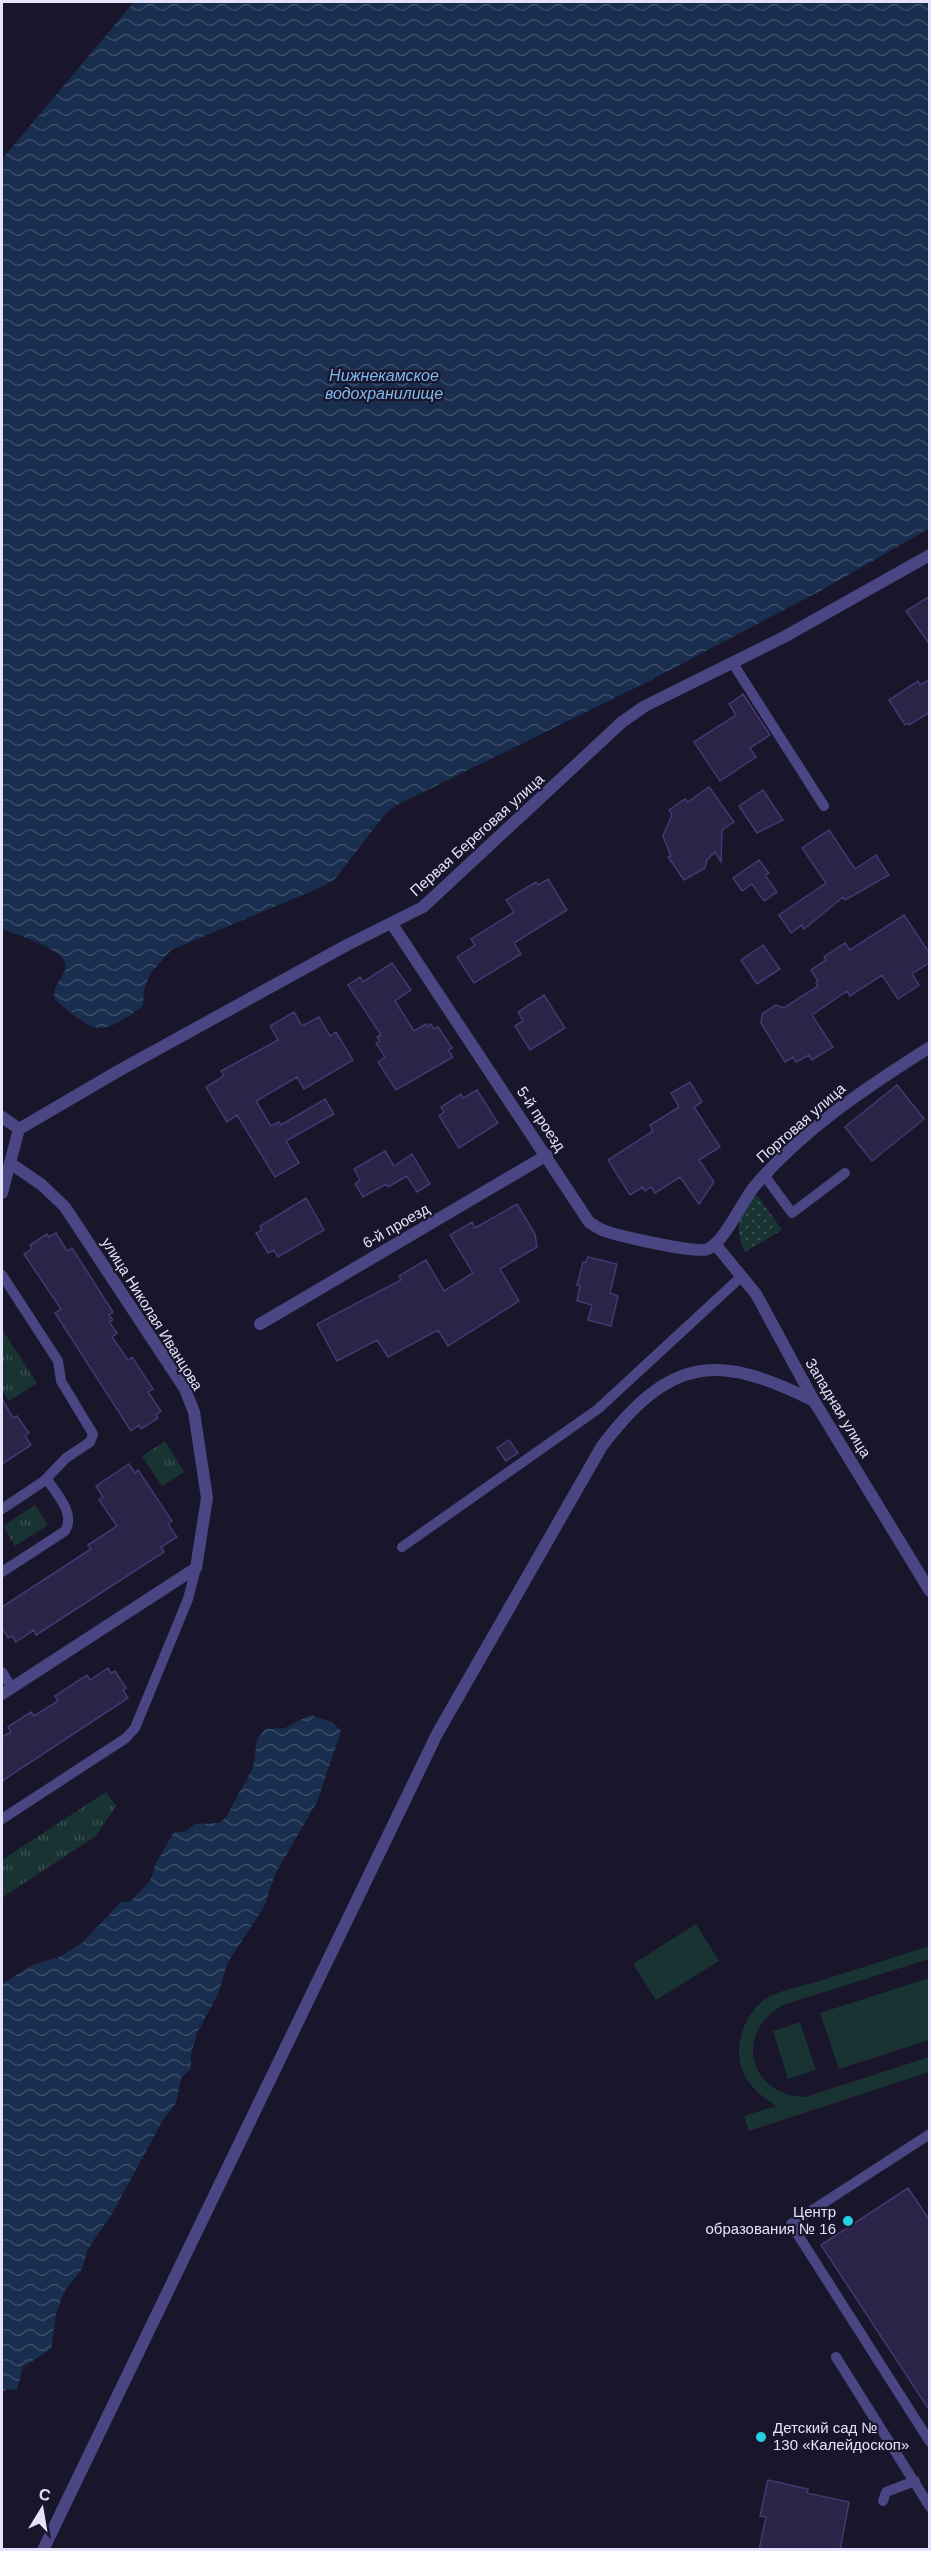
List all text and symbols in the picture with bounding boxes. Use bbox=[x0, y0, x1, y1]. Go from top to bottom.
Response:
water label: Нижнекамское водохранилище bbox=[325, 367, 443, 402]
street label: Первая Береговая улица bbox=[406, 770, 547, 899]
street label: Портовая улица bbox=[753, 1079, 849, 1166]
street label: 5-й проезд bbox=[514, 1083, 569, 1154]
street label: 6-й проезд bbox=[359, 1200, 432, 1251]
street label: улица Николая Иванцова bbox=[98, 1234, 207, 1394]
street label: Западная улица bbox=[802, 1355, 875, 1461]
place label: Центр образования № 16 bbox=[705, 2203, 836, 2237]
marker: Центр образования № 16 bbox=[841, 2214, 855, 2228]
place label: Детский сад № 130 «Калейдоскоп» bbox=[773, 2419, 909, 2453]
marker: Детский сад № 130 «Калейдоскоп» bbox=[754, 2430, 768, 2444]
north arrow bbox=[12, 2479, 72, 2539]
text: С bbox=[37, 2485, 52, 2504]

